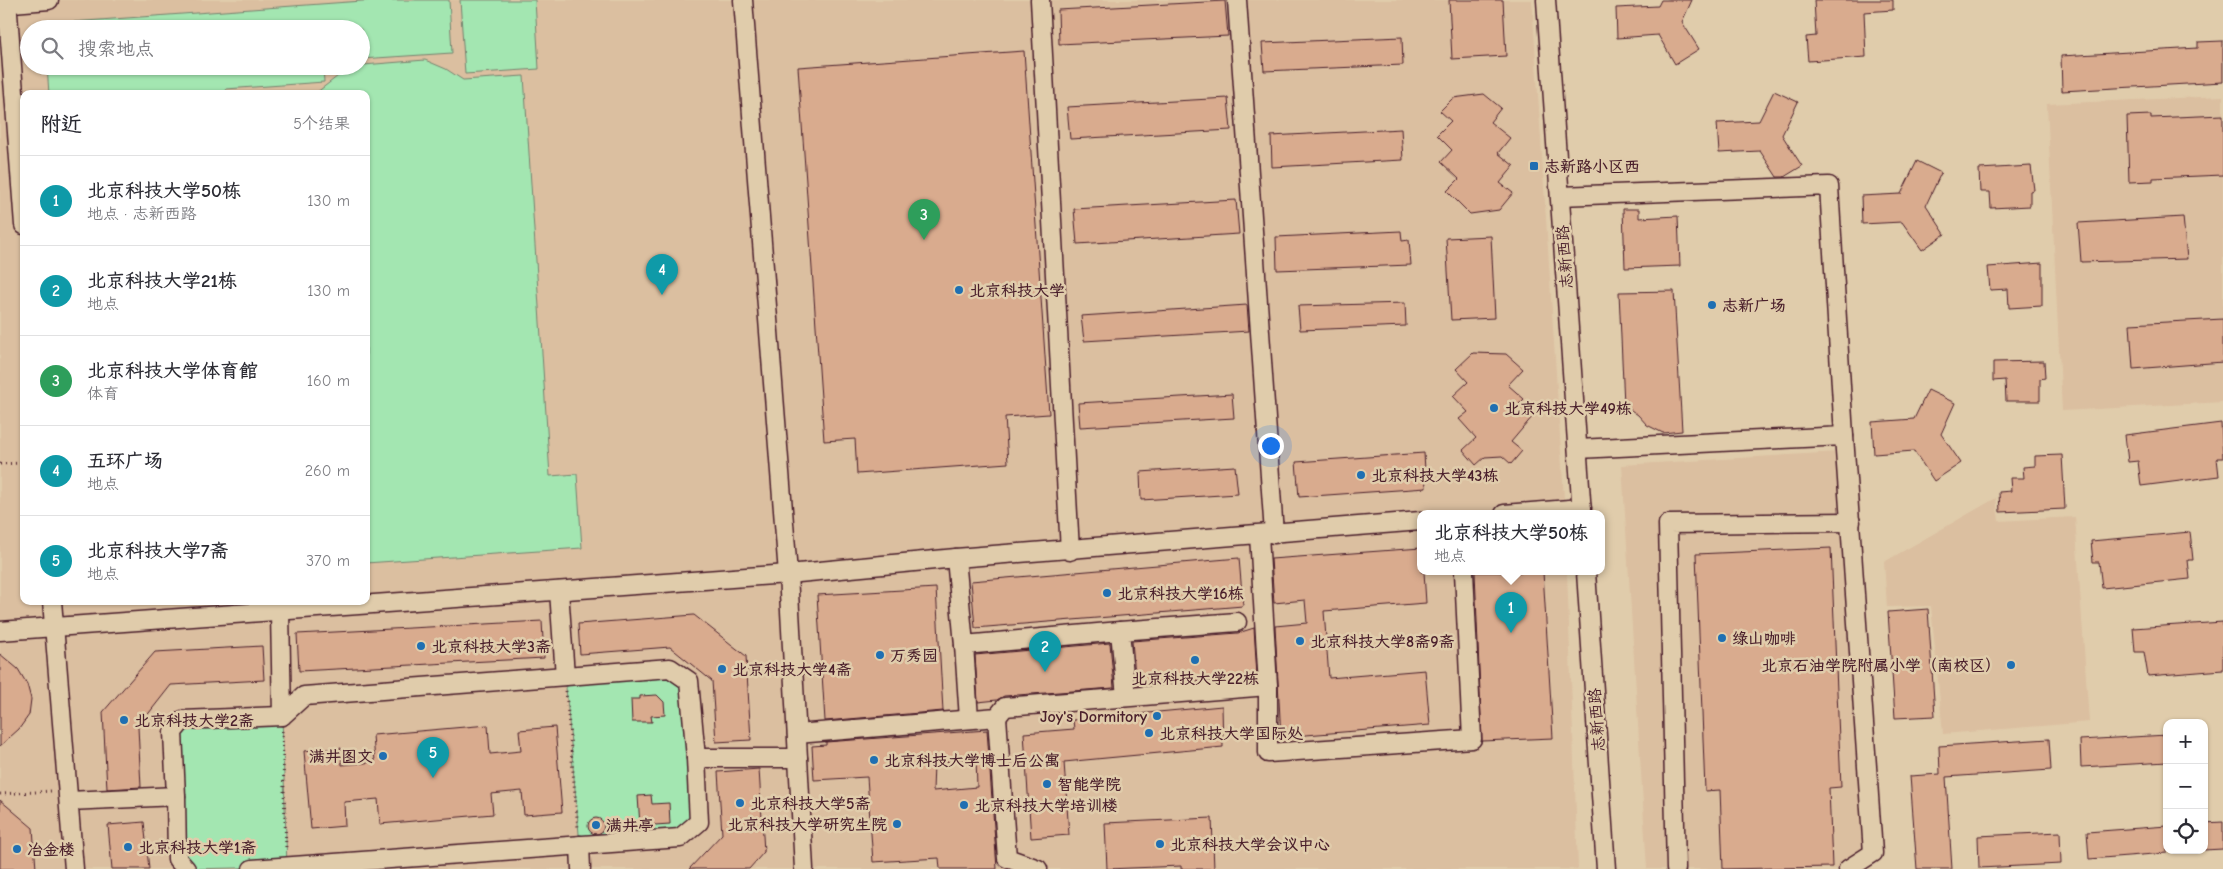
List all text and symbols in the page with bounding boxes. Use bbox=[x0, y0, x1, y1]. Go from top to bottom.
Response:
search box bbox=[20, 20, 370, 75]
icon: search bbox=[38, 34, 66, 62]
text: 搜索地点 bbox=[78, 38, 154, 60]
text: 附近 bbox=[40, 112, 82, 136]
text: 5个结果 bbox=[293, 115, 350, 133]
place label: 志新路小区西 bbox=[1544, 158, 1640, 176]
marker: 志新路小区西 bbox=[1528, 160, 1540, 172]
text: 北京科技大学50栋 bbox=[87, 180, 241, 202]
text: 1 bbox=[53, 192, 59, 210]
text: 130 m bbox=[307, 192, 350, 210]
pin: 3 bbox=[908, 199, 940, 240]
text: 地点 · 志新西路 bbox=[87, 205, 197, 223]
street label: 志新西路 bbox=[1554, 224, 1576, 289]
pin: 4 bbox=[646, 254, 678, 295]
text: 北京科技大学21栋 bbox=[87, 270, 237, 292]
text: 2 bbox=[52, 282, 60, 300]
text: 130 m bbox=[307, 282, 350, 300]
place label: 北京科技大学 bbox=[969, 282, 1065, 300]
marker: 北京科技大学 bbox=[953, 284, 965, 296]
text: 地点 bbox=[87, 295, 119, 313]
place label: 志新广场 bbox=[1722, 297, 1786, 315]
marker: 志新广场 bbox=[1706, 299, 1718, 311]
text: 北京科技大学体育館 bbox=[87, 360, 258, 382]
text: 3 bbox=[52, 372, 60, 390]
text: 160 m bbox=[307, 372, 350, 390]
text: 体育 bbox=[87, 385, 119, 403]
place label: 北京科技大学49栋 bbox=[1504, 400, 1632, 418]
marker: 北京科技大学49栋 bbox=[1488, 402, 1500, 414]
your location bbox=[1258, 433, 1284, 459]
text: 五环广场 bbox=[87, 450, 163, 472]
text: 4 bbox=[52, 462, 60, 480]
text: 260 m bbox=[305, 462, 350, 480]
place label: 北京科技大学43栋 bbox=[1371, 467, 1498, 485]
marker: 北京科技大学43栋 bbox=[1355, 469, 1367, 481]
text: 地点 bbox=[87, 475, 119, 493]
popup bbox=[1417, 510, 1605, 575]
text: 北京科技大学50栋 bbox=[1434, 522, 1588, 544]
text: 北京科技大学7斋 bbox=[87, 540, 229, 562]
text: 地点 bbox=[1434, 547, 1466, 565]
text: 5 bbox=[52, 552, 60, 570]
text: 370 m bbox=[306, 552, 350, 570]
text: 地点 bbox=[87, 565, 119, 583]
place label: 北京科技大学16栋 bbox=[1117, 585, 1244, 603]
marker: 北京科技大学16栋 bbox=[1101, 587, 1113, 599]
pin: 1 bbox=[1495, 592, 1527, 633]
place label: 绿山咖啡 bbox=[1732, 630, 1796, 648]
pin: 2 bbox=[1029, 631, 1061, 672]
marker: 绿山咖啡 bbox=[1716, 632, 1728, 644]
place label: 北京科技大学8斋9斋 bbox=[1310, 633, 1455, 651]
marker: 北京科技大学8斋9斋 bbox=[1294, 635, 1306, 647]
place label: 北京科技大学3斋 bbox=[431, 638, 551, 656]
marker: 北京科技大学3斋 bbox=[415, 640, 427, 652]
place label: 万秀园 bbox=[890, 647, 938, 665]
marker: 万秀园 bbox=[874, 649, 886, 661]
marker: 北京科技大学22栋 bbox=[1189, 654, 1201, 666]
place label: 北京石油学院附属小学（南校区） bbox=[1761, 657, 2001, 675]
marker: 北京石油学院附属小学（南校区） bbox=[2005, 659, 2017, 671]
place label: 北京科技大学4斋 bbox=[732, 661, 852, 679]
marker: 北京科技大学4斋 bbox=[716, 663, 728, 675]
place label: 北京科技大学22栋 bbox=[1131, 670, 1259, 688]
street label: 志新西路 bbox=[1586, 687, 1608, 752]
place label: Joy's Dormitory bbox=[1040, 708, 1148, 726]
marker: Joy's Dormitory bbox=[1151, 710, 1163, 722]
place label: 北京科技大学2斋 bbox=[134, 712, 254, 730]
marker: 北京科技大学2斋 bbox=[118, 714, 130, 726]
map controls bbox=[2163, 719, 2208, 854]
button: + bbox=[2163, 719, 2208, 764]
place label: 北京科技大学国际处 bbox=[1159, 725, 1304, 743]
marker: 北京科技大学国际处 bbox=[1143, 727, 1155, 739]
pin: 5 bbox=[417, 737, 449, 778]
place label: 满井图文 bbox=[309, 748, 373, 766]
marker: 满井图文 bbox=[377, 750, 389, 762]
place label: 北京科技大学博士后公寓 bbox=[884, 752, 1060, 770]
marker: 北京科技大学博士后公寓 bbox=[868, 754, 880, 766]
button: − bbox=[2163, 764, 2208, 809]
place label: 智能学院 bbox=[1057, 776, 1121, 794]
marker: 智能学院 bbox=[1041, 778, 1053, 790]
place label: 北京科技大学5斋 bbox=[750, 795, 871, 813]
marker: 北京科技大学5斋 bbox=[734, 797, 746, 809]
place label: 北京科技大学培训楼 bbox=[974, 797, 1118, 815]
marker: 北京科技大学培训楼 bbox=[958, 799, 970, 811]
button: locate bbox=[2163, 809, 2208, 854]
place label: 北京科技大学研究生院 bbox=[727, 816, 887, 834]
place label: 满井亭 bbox=[606, 817, 654, 835]
marker: 北京科技大学研究生院 bbox=[891, 818, 903, 830]
marker: 满井亭 bbox=[590, 819, 602, 831]
place label: 北京科技大学会议中心 bbox=[1170, 836, 1330, 854]
marker: 北京科技大学会议中心 bbox=[1154, 838, 1166, 850]
place label: 北京科技大学1斋 bbox=[138, 839, 256, 857]
place label: 冶金楼 bbox=[27, 841, 75, 859]
marker: 北京科技大学1斋 bbox=[122, 841, 134, 853]
marker: 冶金楼 bbox=[11, 843, 23, 855]

